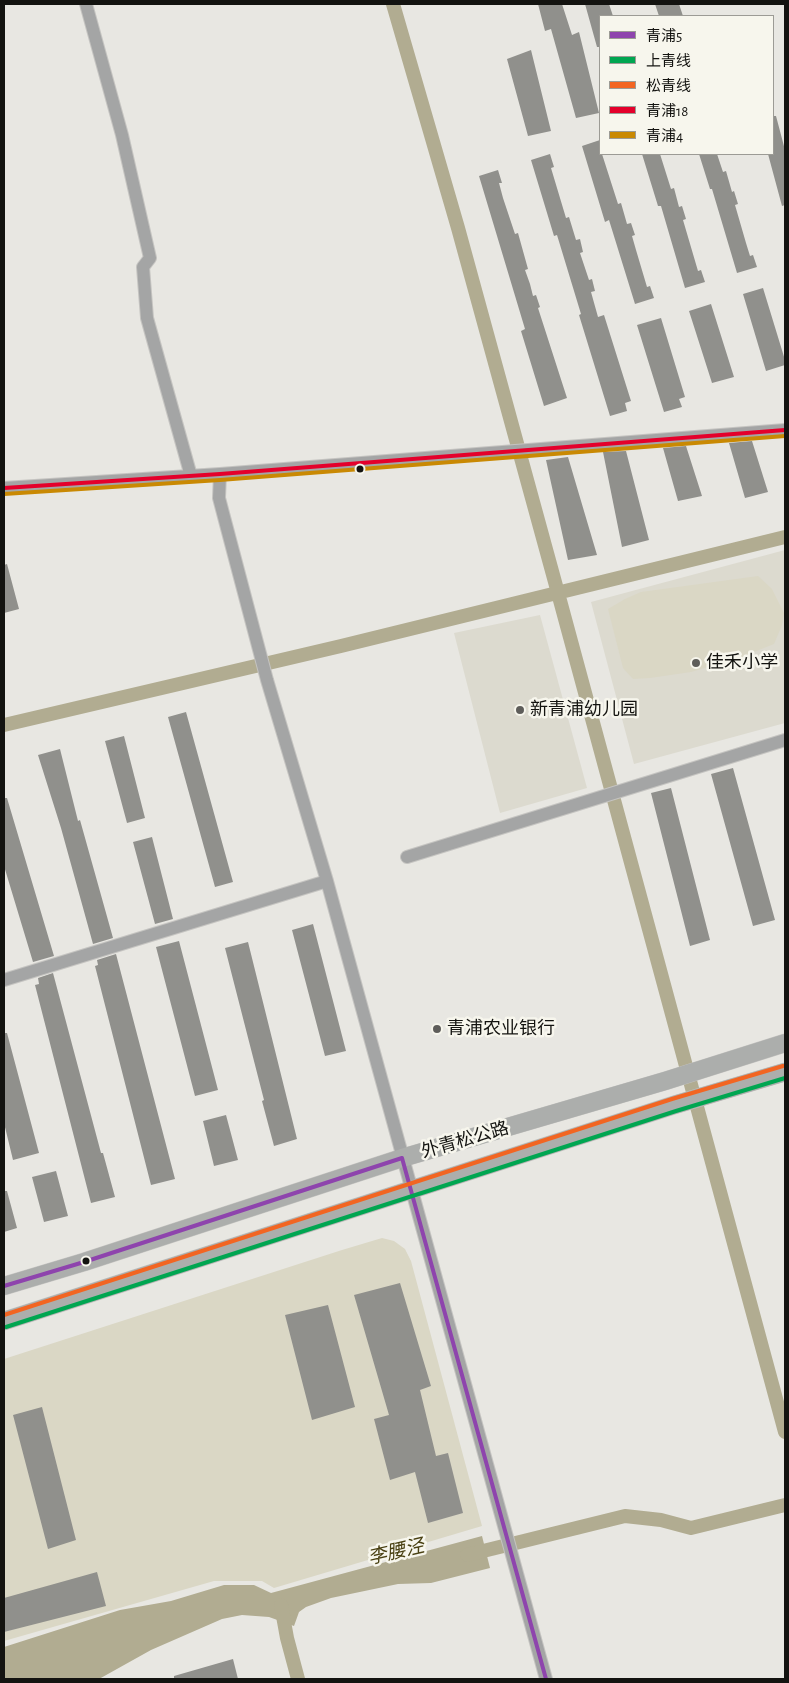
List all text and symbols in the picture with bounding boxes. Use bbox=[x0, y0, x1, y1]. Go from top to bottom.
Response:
legend bbox=[599, 15, 774, 155]
text: 青浦5 bbox=[646, 29, 682, 44]
text: 上青线 bbox=[646, 54, 691, 69]
text: 松青线 bbox=[646, 79, 691, 94]
text: 青浦18 bbox=[646, 104, 688, 119]
text: 青浦4 bbox=[646, 129, 683, 144]
unlabelled marker bbox=[355, 464, 365, 474]
place label: 佳禾小学 bbox=[706, 652, 778, 674]
marker: 佳禾小学 bbox=[690, 657, 702, 669]
place label: 新青浦幼儿园 bbox=[530, 699, 638, 721]
marker: 新青浦幼儿园 bbox=[514, 704, 526, 716]
place label: 青浦农业银行 bbox=[447, 1018, 555, 1040]
marker: 青浦农业银行 bbox=[431, 1023, 443, 1035]
street label: 外青松公路 bbox=[419, 1117, 511, 1163]
unlabelled marker bbox=[81, 1256, 91, 1266]
water label: 李腰泾 bbox=[366, 1534, 426, 1570]

